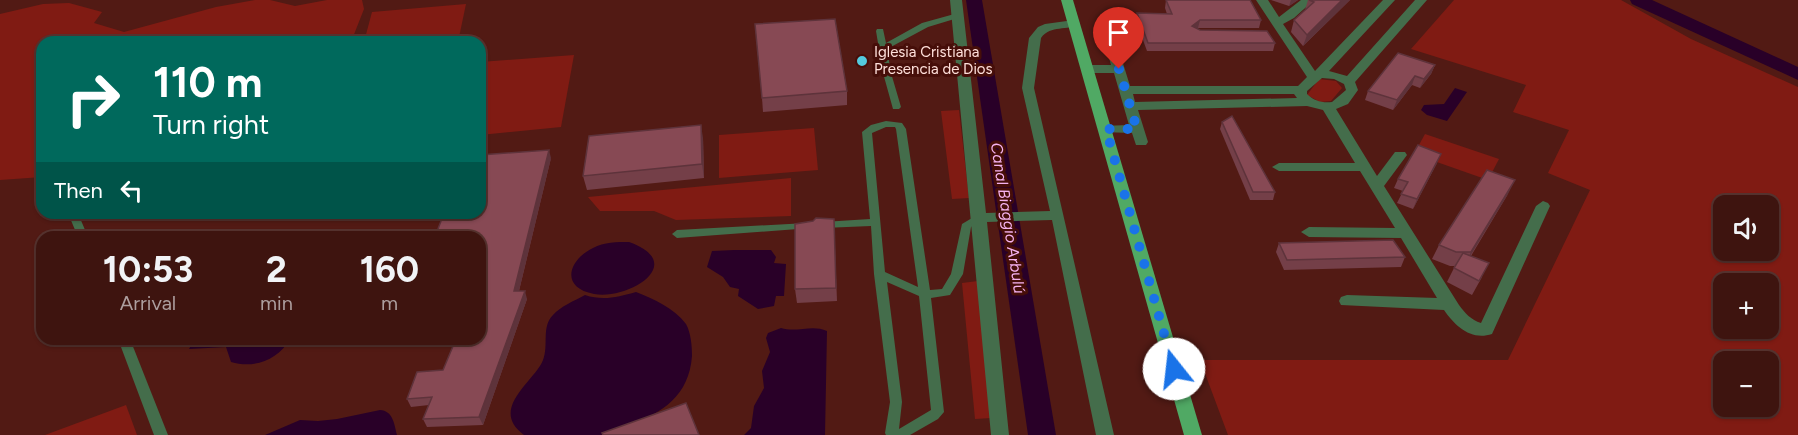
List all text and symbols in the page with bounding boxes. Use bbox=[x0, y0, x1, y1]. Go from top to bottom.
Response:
pin bbox=[1093, 7, 1144, 69]
icon: arrive bbox=[1102, 16, 1135, 49]
place label: Iglesia Cristiana Presencia de Dios bbox=[874, 43, 993, 78]
marker: Iglesia Cristiana Presencia de Dios bbox=[855, 54, 869, 68]
text: 110 m bbox=[153, 57, 262, 108]
icon: right bbox=[54, 60, 132, 138]
text: Turn right bbox=[153, 108, 269, 141]
water label: Canal Biaggio Arbulú bbox=[987, 141, 1029, 295]
icon: left bbox=[115, 174, 148, 207]
text: Then bbox=[54, 177, 103, 204]
map controls bbox=[1713, 195, 1779, 417]
button: sound bbox=[1713, 195, 1779, 261]
text: 10:53 bbox=[103, 248, 193, 291]
text: 2 bbox=[266, 248, 287, 291]
text: 160 bbox=[360, 248, 419, 291]
button: + bbox=[1713, 273, 1779, 339]
text: Arrival bbox=[120, 291, 176, 315]
text: min bbox=[260, 291, 293, 315]
text: m bbox=[381, 291, 398, 315]
position arrow bbox=[1142, 337, 1206, 401]
button: − bbox=[1713, 351, 1779, 417]

